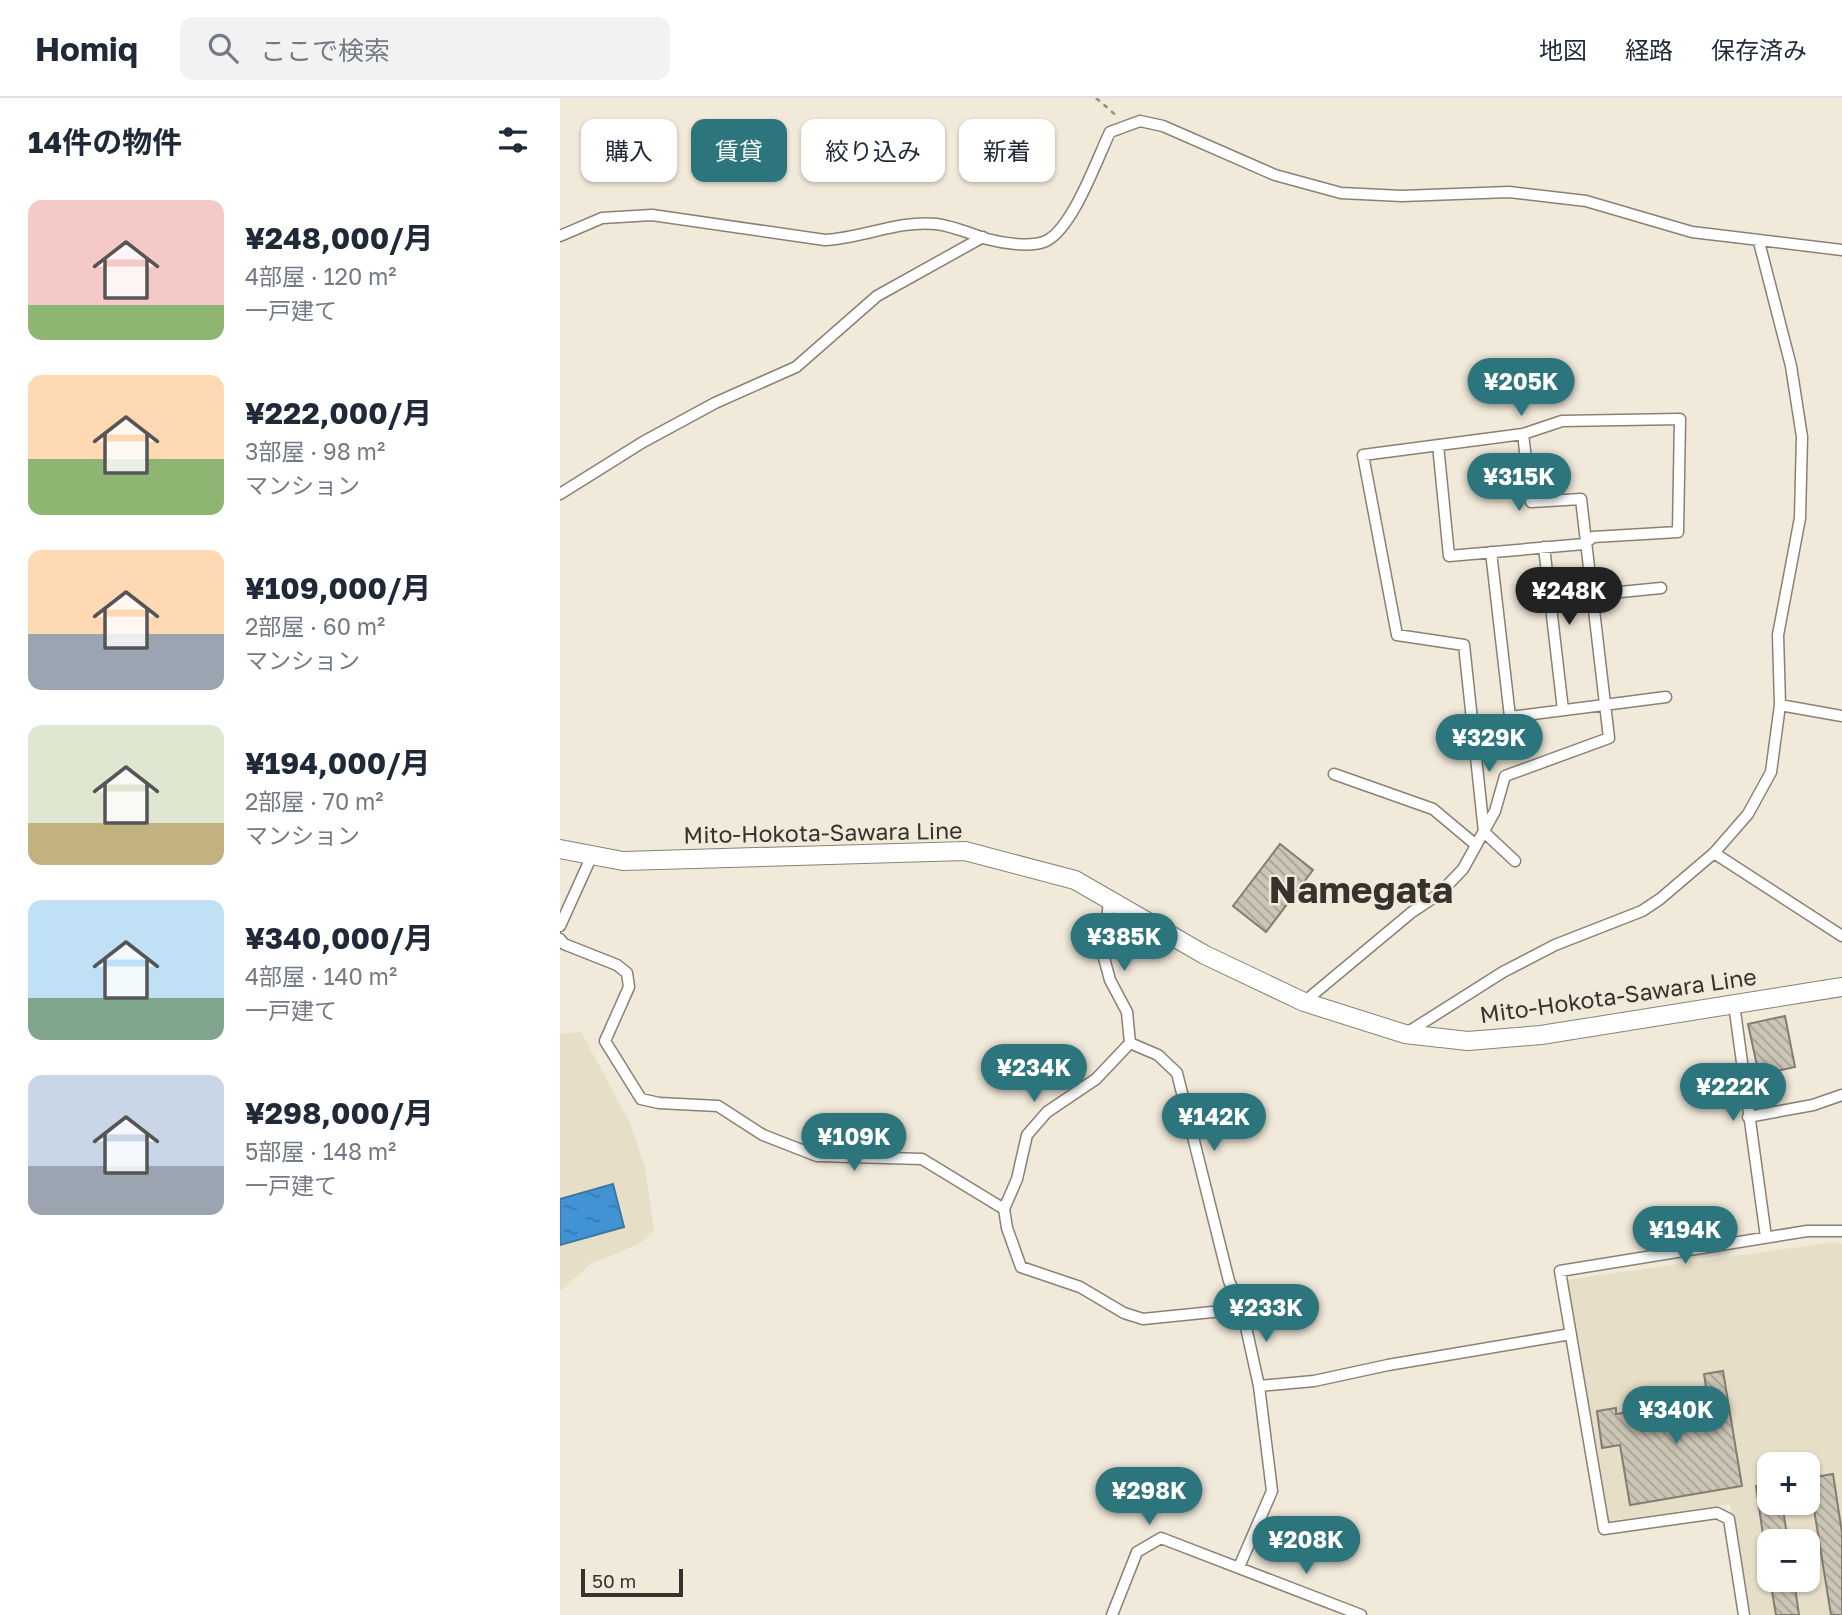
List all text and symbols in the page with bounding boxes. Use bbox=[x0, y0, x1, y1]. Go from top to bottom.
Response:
search box bbox=[180, 17, 670, 80]
text: Homiq bbox=[35, 29, 138, 68]
icon: search bbox=[204, 29, 242, 67]
text: ここで検索 bbox=[260, 35, 390, 66]
text: 地図 bbox=[1539, 35, 1587, 64]
text: 経路 bbox=[1625, 35, 1673, 64]
text: 保存済み bbox=[1711, 35, 1807, 64]
chip: 購入 bbox=[581, 119, 677, 182]
chip: 賃貸 bbox=[691, 119, 787, 182]
chip: 絞り込み bbox=[801, 119, 945, 182]
chip: 新着 bbox=[959, 119, 1055, 182]
icon: filters bbox=[494, 121, 532, 159]
text: 14件の物件 bbox=[28, 124, 182, 160]
text: ¥248,000/月 bbox=[245, 220, 434, 256]
icon: home bbox=[84, 228, 168, 312]
text: 4部屋 · 120 m² bbox=[245, 262, 397, 290]
text: 一戸建て bbox=[245, 296, 337, 324]
pin: ¥205K bbox=[1472, 358, 1570, 418]
text: ¥205K bbox=[1484, 367, 1558, 395]
text: ¥222,000/月 bbox=[245, 395, 432, 431]
icon: home bbox=[84, 403, 168, 487]
text: 3部屋 · 98 m² bbox=[245, 437, 385, 465]
pin: ¥315K bbox=[1470, 454, 1568, 513]
text: ¥315K bbox=[1483, 462, 1555, 490]
text: マンション bbox=[245, 471, 360, 499]
pin: ¥248K bbox=[1520, 568, 1618, 627]
text: ¥109,000/月 bbox=[245, 570, 431, 606]
text: ¥248K bbox=[1532, 576, 1606, 604]
icon: home bbox=[84, 578, 168, 662]
text: 2部屋 · 60 m² bbox=[245, 612, 385, 640]
text: マンション bbox=[245, 646, 360, 674]
pin: ¥329K bbox=[1440, 714, 1538, 774]
text: ¥329K bbox=[1452, 723, 1526, 751]
text: ¥194,000/月 bbox=[245, 745, 431, 781]
icon: home bbox=[84, 753, 168, 837]
text: 2部屋 · 70 m² bbox=[245, 787, 384, 815]
street label: Mito-Hokota-Sawara Line bbox=[683, 816, 963, 848]
text: マンション bbox=[245, 821, 360, 849]
district label: Namegata bbox=[1269, 867, 1453, 911]
pin: ¥385K bbox=[1075, 914, 1173, 973]
text: ¥340,000/月 bbox=[245, 920, 434, 956]
text: ¥385K bbox=[1087, 922, 1161, 950]
icon: home bbox=[84, 928, 168, 1012]
text: 4部屋 · 140 m² bbox=[245, 962, 397, 990]
street label: Mito-Hokota-Sawara Line bbox=[1478, 962, 1758, 1028]
text: 一戸建て bbox=[245, 996, 337, 1024]
pin: ¥234K bbox=[985, 1044, 1083, 1104]
text: ¥234K bbox=[997, 1053, 1071, 1081]
pin: ¥222K bbox=[1684, 1063, 1782, 1123]
text: ¥222K bbox=[1696, 1072, 1770, 1100]
pin: ¥142K bbox=[1165, 1094, 1263, 1153]
text: ¥298,000/月 bbox=[245, 1095, 434, 1131]
text: ¥142K bbox=[1178, 1102, 1250, 1130]
icon: home bbox=[84, 1103, 168, 1187]
pin: ¥109K bbox=[805, 1114, 903, 1173]
text: ¥109K bbox=[817, 1122, 891, 1150]
text: 5部屋 · 148 m² bbox=[245, 1137, 396, 1165]
text: 一戸建て bbox=[245, 1171, 337, 1199]
pin: ¥194K bbox=[1636, 1206, 1734, 1266]
text: ¥194K bbox=[1649, 1215, 1721, 1243]
pin: ¥233K bbox=[1217, 1284, 1315, 1344]
text: ¥233K bbox=[1229, 1293, 1303, 1321]
pin: ¥340K bbox=[1627, 1386, 1725, 1446]
text: ¥340K bbox=[1638, 1395, 1714, 1423]
map controls bbox=[1757, 1452, 1820, 1592]
button: + bbox=[1757, 1452, 1820, 1515]
pin: ¥298K bbox=[1100, 1468, 1198, 1527]
text: ¥298K bbox=[1111, 1476, 1187, 1504]
pin: ¥208K bbox=[1257, 1516, 1355, 1576]
text: ¥208K bbox=[1268, 1525, 1344, 1553]
button: − bbox=[1757, 1529, 1820, 1592]
scale bar bbox=[581, 1566, 682, 1598]
text: 50 m bbox=[592, 1569, 636, 1592]

